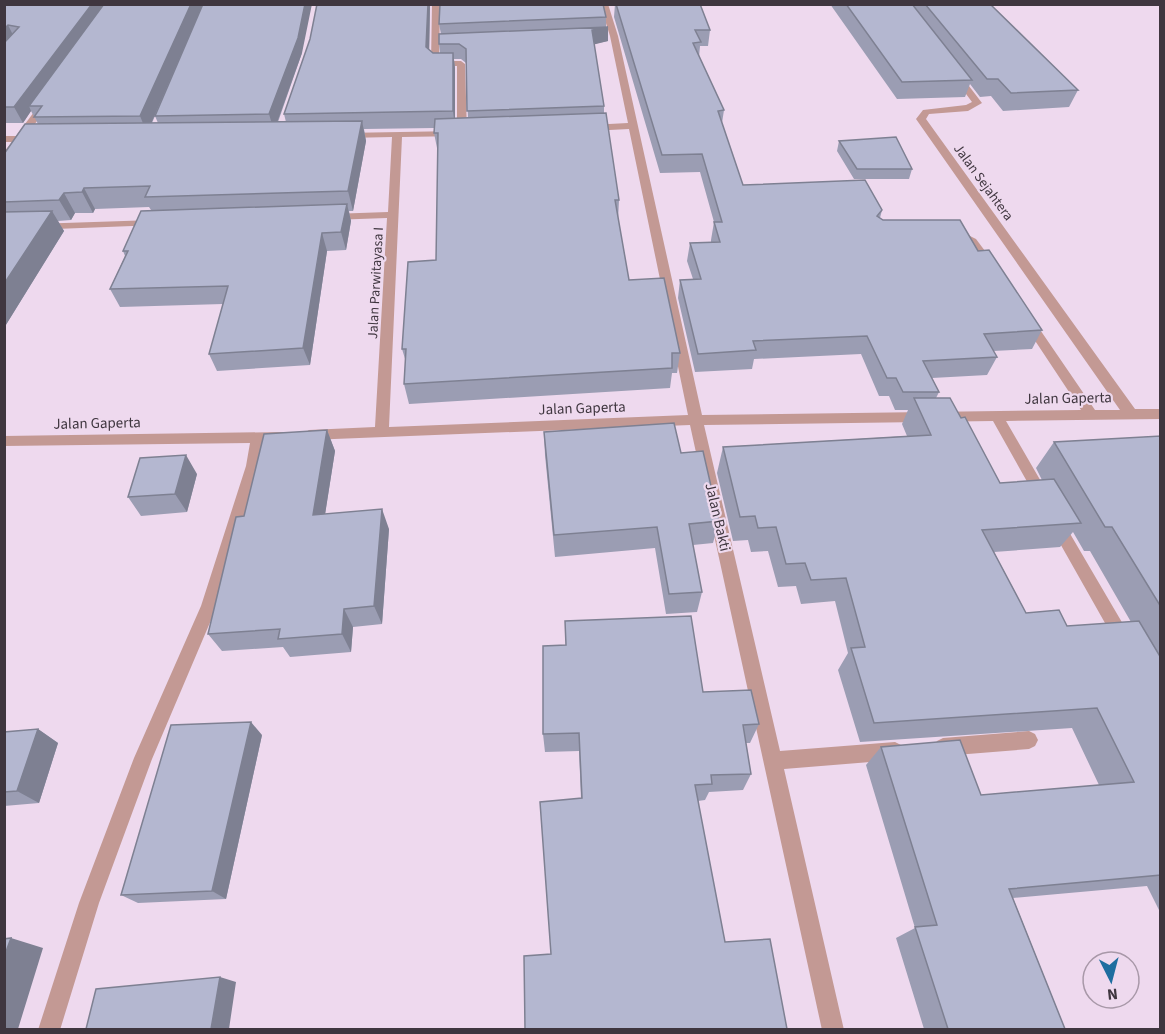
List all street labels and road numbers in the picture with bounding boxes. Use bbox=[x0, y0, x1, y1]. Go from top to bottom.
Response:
street label: Jalan Sejahtera bbox=[949, 140, 1018, 225]
street label: Jalan Parwitayasa I bbox=[363, 227, 389, 340]
street label: Jalan Gaperta bbox=[1024, 387, 1112, 410]
street label: Jalan Gaperta bbox=[538, 396, 626, 421]
street label: Jalan Gaperta bbox=[53, 412, 141, 435]
street label: Jalan Bakti bbox=[699, 481, 736, 553]

